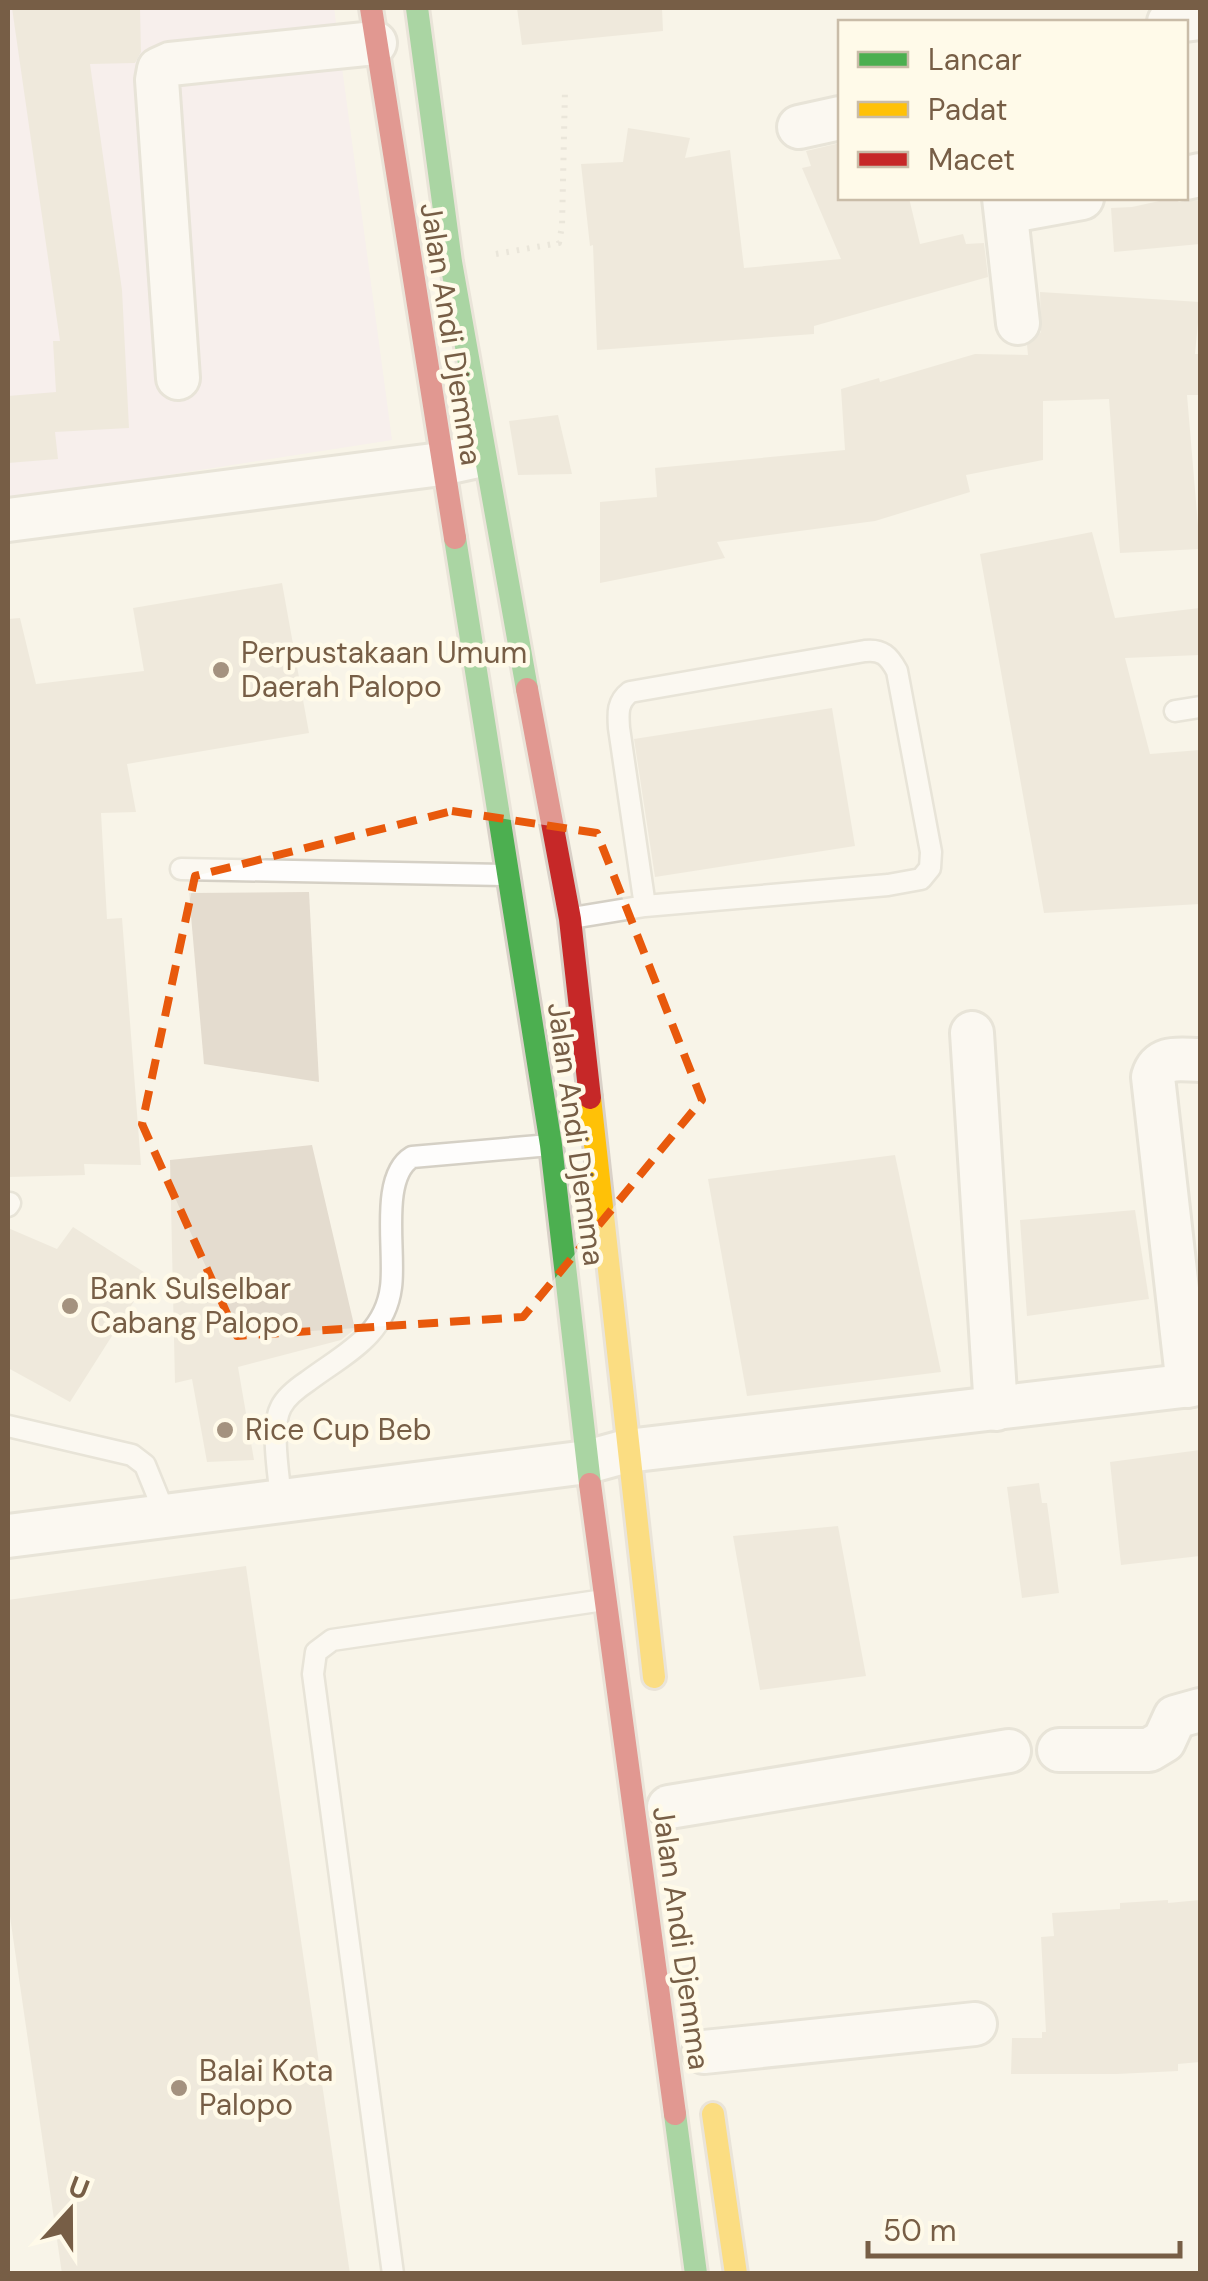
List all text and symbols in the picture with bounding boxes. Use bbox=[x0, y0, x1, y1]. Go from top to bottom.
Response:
legend bbox=[838, 20, 1188, 200]
text: Lancar bbox=[928, 40, 1022, 79]
text: Padat bbox=[928, 90, 1008, 129]
text: Macet bbox=[928, 140, 1015, 179]
street label: Jalan Andi Djemma bbox=[411, 200, 492, 468]
place label: Perpustakaan Umum Daerah Palopo bbox=[241, 633, 527, 706]
marker: Perpustakaan Umum Daerah Palopo bbox=[210, 659, 232, 681]
street label: Jalan Andi Djemma bbox=[539, 1000, 614, 1268]
place label: Bank Sulselbar Cabang Palopo bbox=[90, 1269, 299, 1342]
marker: Bank Sulselbar Cabang Palopo bbox=[59, 1295, 81, 1317]
place label: Rice Cup Beb bbox=[245, 1410, 432, 1449]
marker: Rice Cup Beb bbox=[214, 1419, 236, 1441]
street label: Jalan Andi Djemma bbox=[644, 1804, 719, 2072]
place label: Balai Kota Palopo bbox=[199, 2051, 333, 2124]
marker: Balai Kota Palopo bbox=[168, 2077, 190, 2099]
north arrow bbox=[20, 2161, 120, 2261]
text: U bbox=[63, 2167, 94, 2209]
scale bar bbox=[868, 2196, 1180, 2258]
text: 50 m bbox=[883, 2211, 957, 2250]

